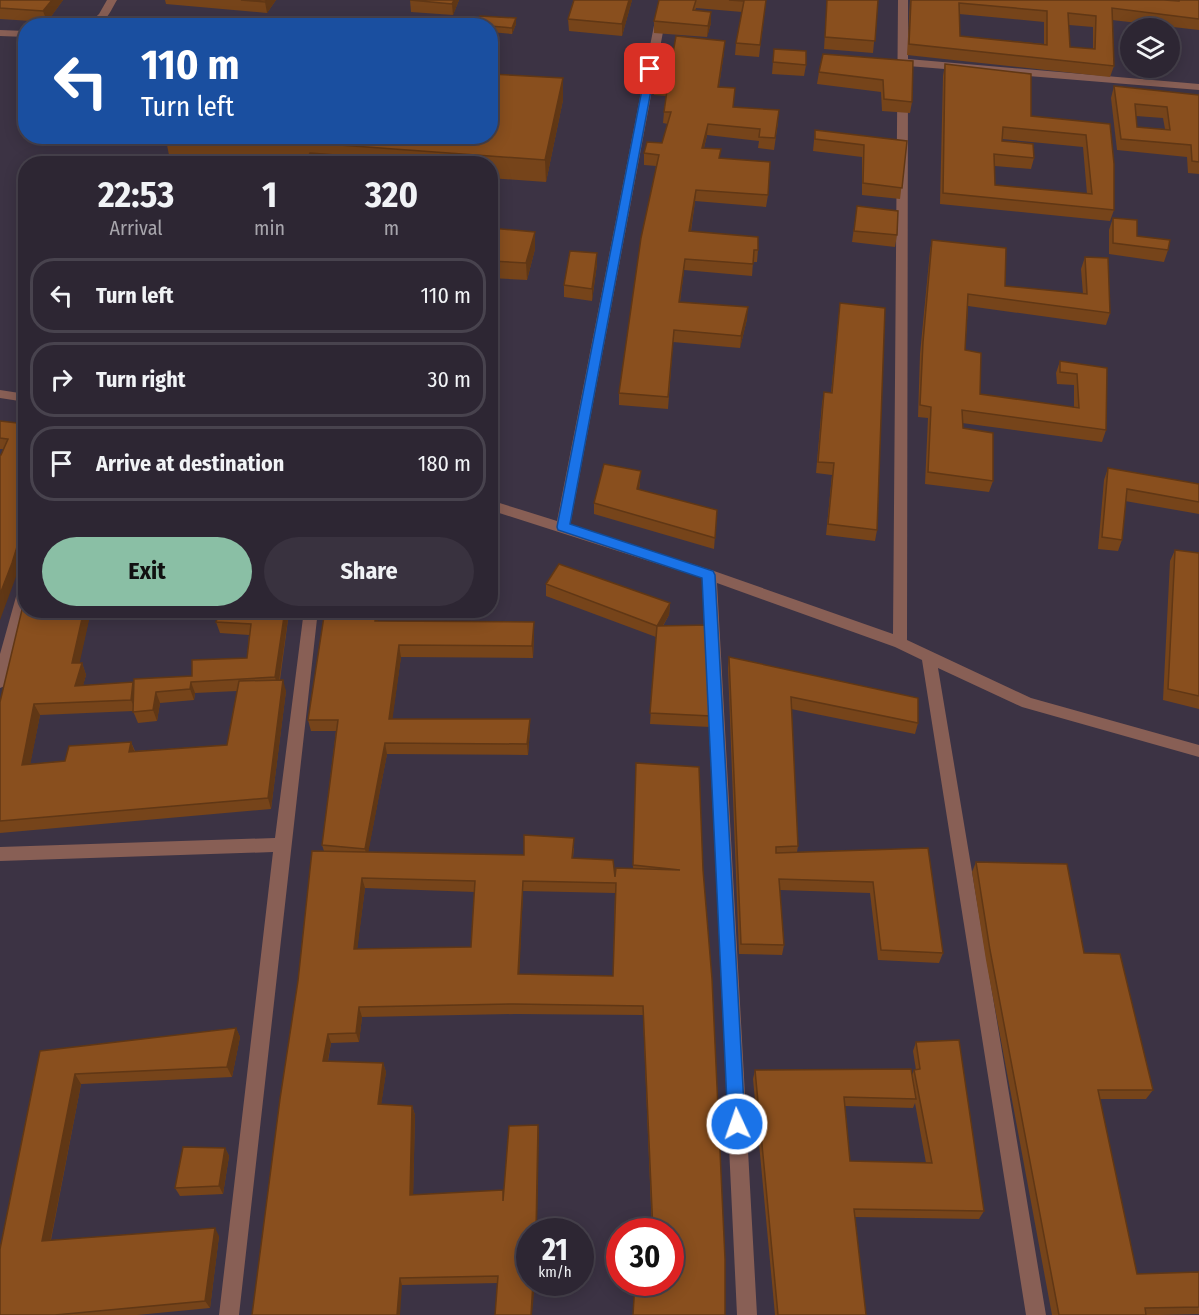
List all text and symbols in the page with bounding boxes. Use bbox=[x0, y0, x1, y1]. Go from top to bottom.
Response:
map controls bbox=[1120, 18, 1180, 78]
button: layers bbox=[1120, 18, 1180, 78]
text: 110 m bbox=[141, 40, 240, 90]
icon: left bbox=[42, 42, 120, 120]
pin bbox=[624, 43, 675, 94]
icon: arrive bbox=[633, 52, 666, 85]
text: Turn left bbox=[141, 91, 234, 123]
text: 22:53 bbox=[98, 173, 174, 217]
text: 1 bbox=[262, 173, 277, 217]
text: 320 bbox=[365, 173, 418, 217]
text: Arrival bbox=[110, 216, 163, 240]
text: min bbox=[254, 216, 285, 240]
text: m bbox=[384, 216, 399, 240]
icon: left bbox=[45, 279, 78, 312]
text: Turn left bbox=[96, 282, 174, 309]
text: 110 m bbox=[421, 282, 471, 309]
icon: right bbox=[45, 363, 78, 396]
text: Turn right bbox=[96, 366, 185, 393]
text: 30 m bbox=[428, 366, 471, 393]
icon: arrive bbox=[45, 447, 78, 480]
text: Arrive at destination bbox=[96, 450, 284, 477]
text: 180 m bbox=[418, 450, 471, 477]
button: Exit bbox=[42, 537, 252, 606]
button: Share bbox=[264, 537, 474, 606]
position arrow bbox=[705, 1092, 769, 1156]
speed limit sign: 30 bbox=[606, 1218, 684, 1296]
text: 21 bbox=[542, 1232, 568, 1268]
text: km/h bbox=[538, 1263, 572, 1281]

